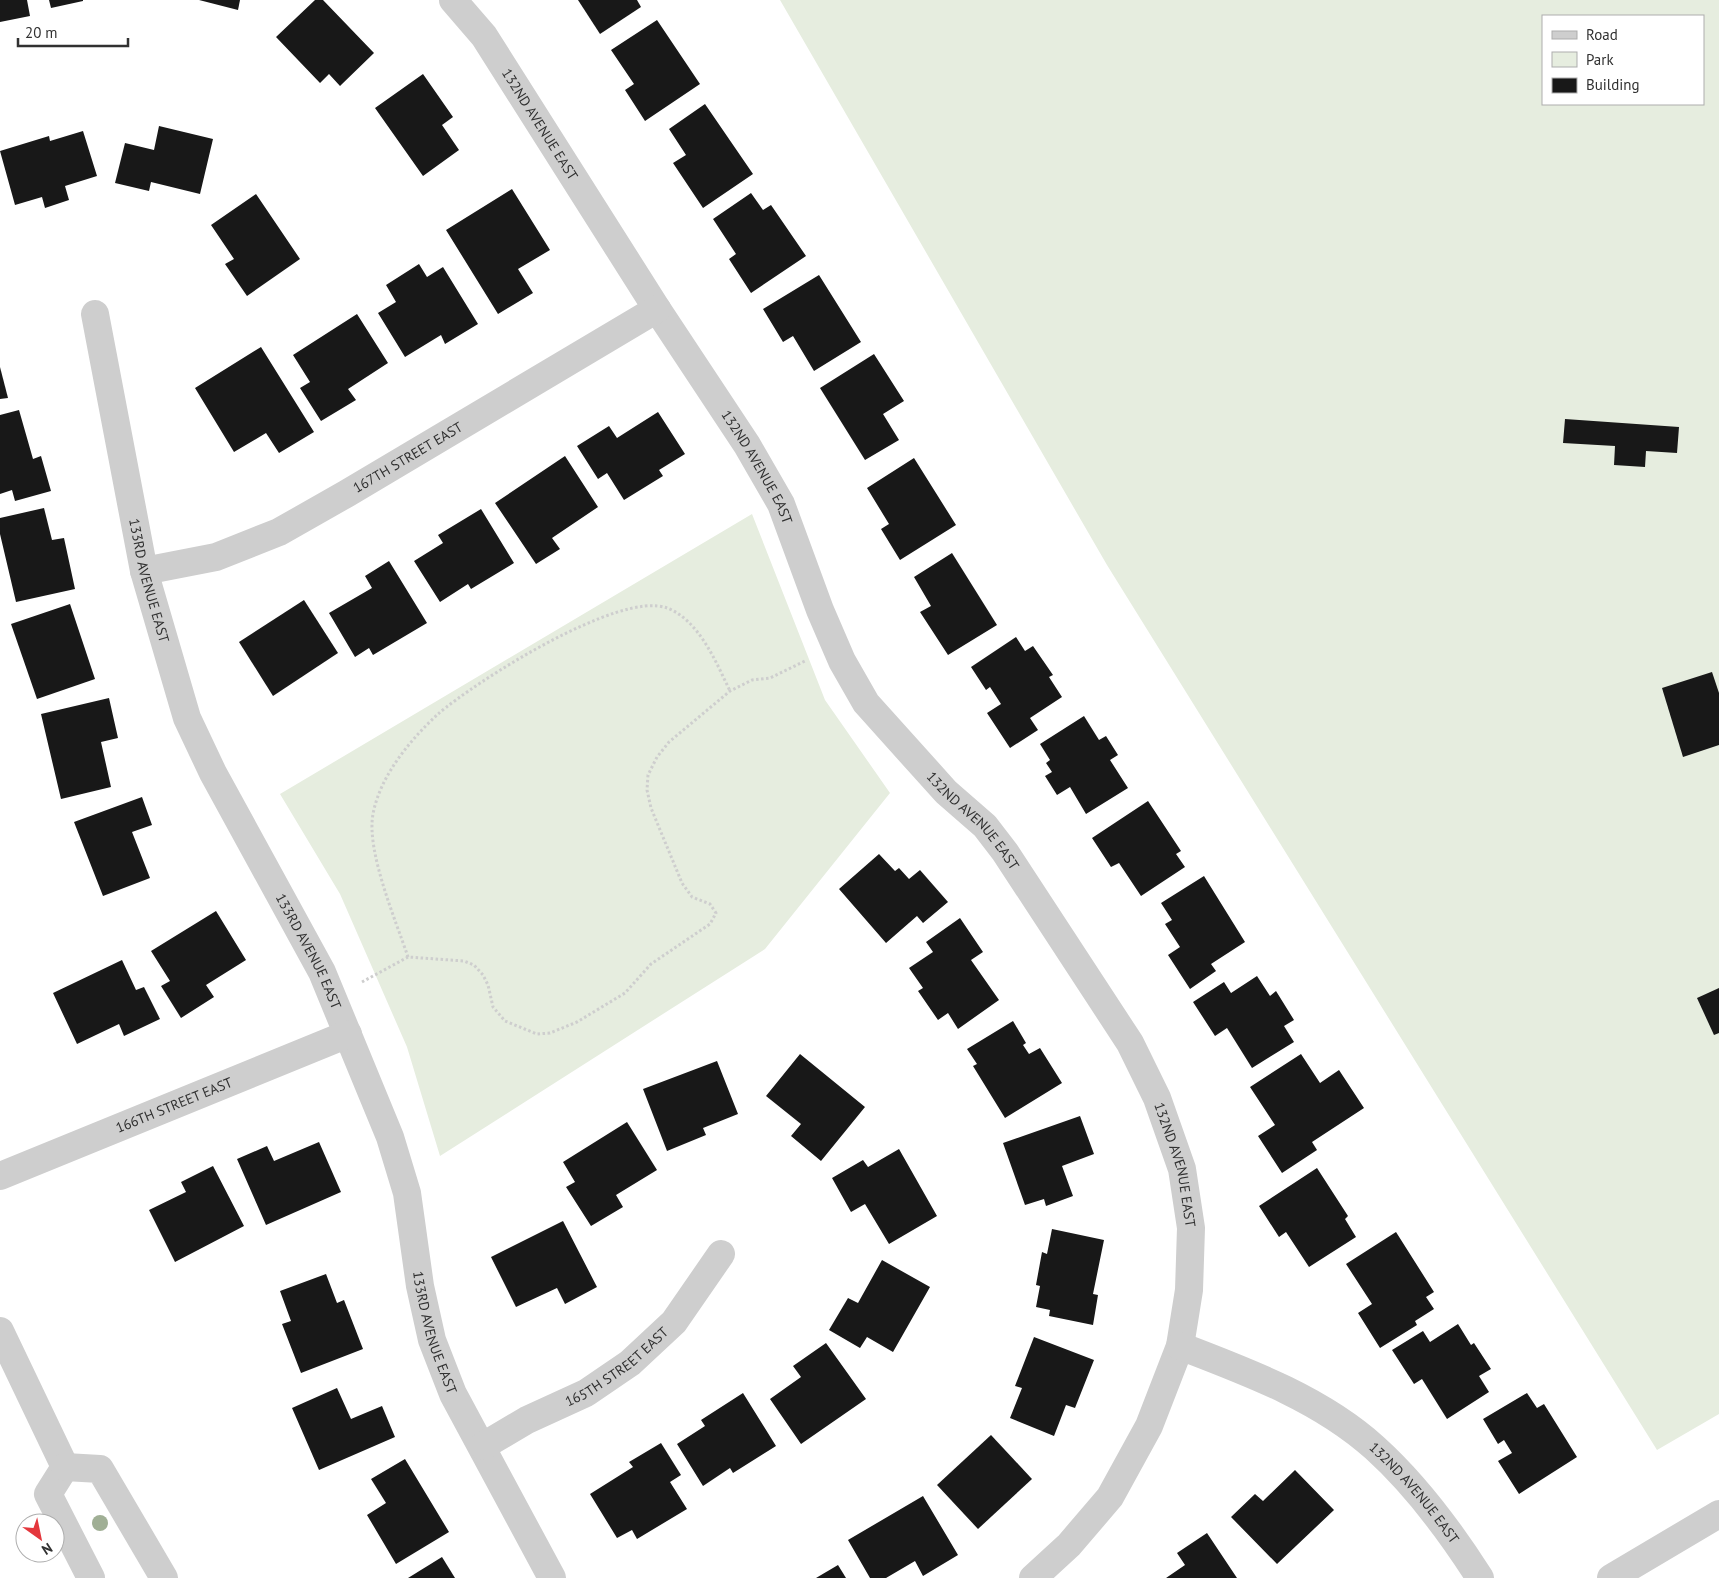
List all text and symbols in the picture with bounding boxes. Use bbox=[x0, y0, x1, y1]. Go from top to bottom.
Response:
scale bar bbox=[18, 15, 128, 47]
legend bbox=[1542, 15, 1704, 105]
text: 20 m bbox=[25, 23, 58, 42]
text: Road bbox=[1586, 25, 1618, 44]
text: Park bbox=[1586, 50, 1614, 69]
street label: 132ND AVENUE EAST bbox=[498, 65, 582, 184]
text: Building bbox=[1586, 75, 1640, 94]
street label: 132ND AVENUE EAST bbox=[717, 407, 797, 526]
street label: 167TH STREET EAST bbox=[350, 418, 466, 497]
street label: 133RD AVENUE EAST bbox=[125, 517, 174, 645]
street label: 132ND AVENUE EAST bbox=[923, 768, 1023, 873]
street label: 133RD AVENUE EAST bbox=[272, 890, 345, 1012]
street label: 166TH STREET EAST bbox=[113, 1073, 235, 1137]
street label: 132ND AVENUE EAST bbox=[1150, 1100, 1200, 1228]
street label: 133RD AVENUE EAST bbox=[409, 1270, 461, 1397]
street label: 165TH STREET EAST bbox=[562, 1323, 672, 1410]
street label: 132ND AVENUE EAST bbox=[1365, 1438, 1463, 1547]
north arrow bbox=[15, 1513, 65, 1563]
text: N bbox=[38, 1539, 56, 1559]

